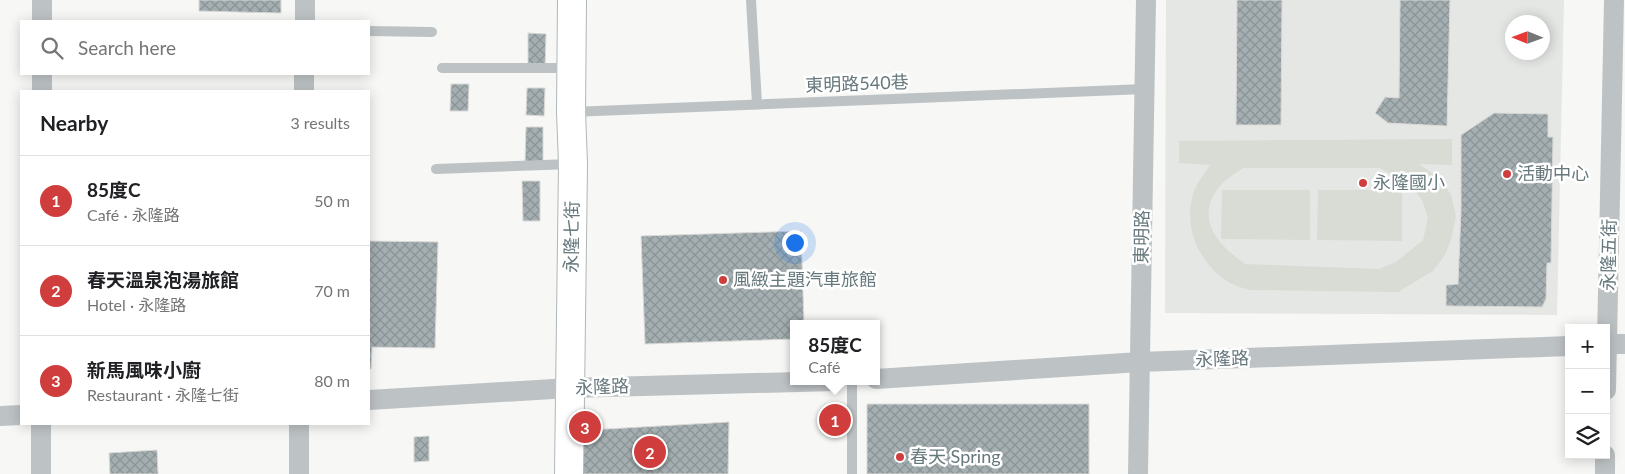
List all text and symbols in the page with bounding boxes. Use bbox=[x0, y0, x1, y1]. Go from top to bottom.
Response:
north arrow bbox=[1505, 15, 1550, 60]
search box bbox=[20, 20, 370, 75]
icon: search bbox=[38, 34, 66, 62]
text: Search here bbox=[78, 36, 176, 59]
street label: 東明路540巷 bbox=[805, 70, 909, 96]
text: Nearby bbox=[40, 110, 108, 135]
text: 3 results bbox=[290, 113, 350, 132]
place label: 活動中心 bbox=[1517, 162, 1589, 184]
marker: 活動中心 bbox=[1501, 168, 1513, 180]
place label: 永隆國小 bbox=[1373, 171, 1445, 193]
marker: 永隆國小 bbox=[1357, 177, 1369, 189]
text: 85度C bbox=[87, 178, 141, 201]
text: 1 bbox=[51, 191, 61, 210]
text: 50 m bbox=[314, 191, 350, 210]
street label: 永隆七街 bbox=[559, 201, 583, 273]
text: Café · 永隆路 bbox=[87, 205, 180, 224]
street label: 東明路 bbox=[1130, 210, 1152, 264]
street label: 永隆五街 bbox=[1596, 219, 1620, 291]
your location bbox=[782, 230, 808, 256]
text: 春天溫泉泡湯旅館 bbox=[87, 268, 239, 291]
place label: 風緻主題汽車旅館 bbox=[733, 268, 877, 290]
marker: 風緻主題汽車旅館 bbox=[717, 274, 729, 286]
text: 2 bbox=[51, 281, 61, 300]
text: 70 m bbox=[314, 281, 350, 300]
text: Hotel · 永隆路 bbox=[87, 295, 186, 314]
popup bbox=[790, 320, 880, 385]
map controls bbox=[1565, 324, 1610, 459]
button: + bbox=[1565, 324, 1610, 369]
text: 85度C bbox=[808, 333, 862, 356]
street label: 永隆路 bbox=[1195, 346, 1249, 370]
text: Café bbox=[808, 357, 841, 376]
text: 新馬風味小廚 bbox=[87, 358, 201, 381]
button: − bbox=[1565, 369, 1610, 414]
text: 3 bbox=[51, 371, 61, 390]
text: 80 m bbox=[314, 371, 350, 390]
street label: 永隆路 bbox=[575, 374, 629, 398]
text: Restaurant · 永隆七街 bbox=[87, 385, 239, 404]
pin: 1 bbox=[819, 401, 851, 439]
pin: 3 bbox=[569, 408, 601, 446]
button: layers bbox=[1565, 414, 1610, 459]
pin: 2 bbox=[634, 433, 666, 471]
place label: 春天 Spring bbox=[910, 445, 1001, 467]
marker: 春天 Spring bbox=[894, 451, 906, 463]

